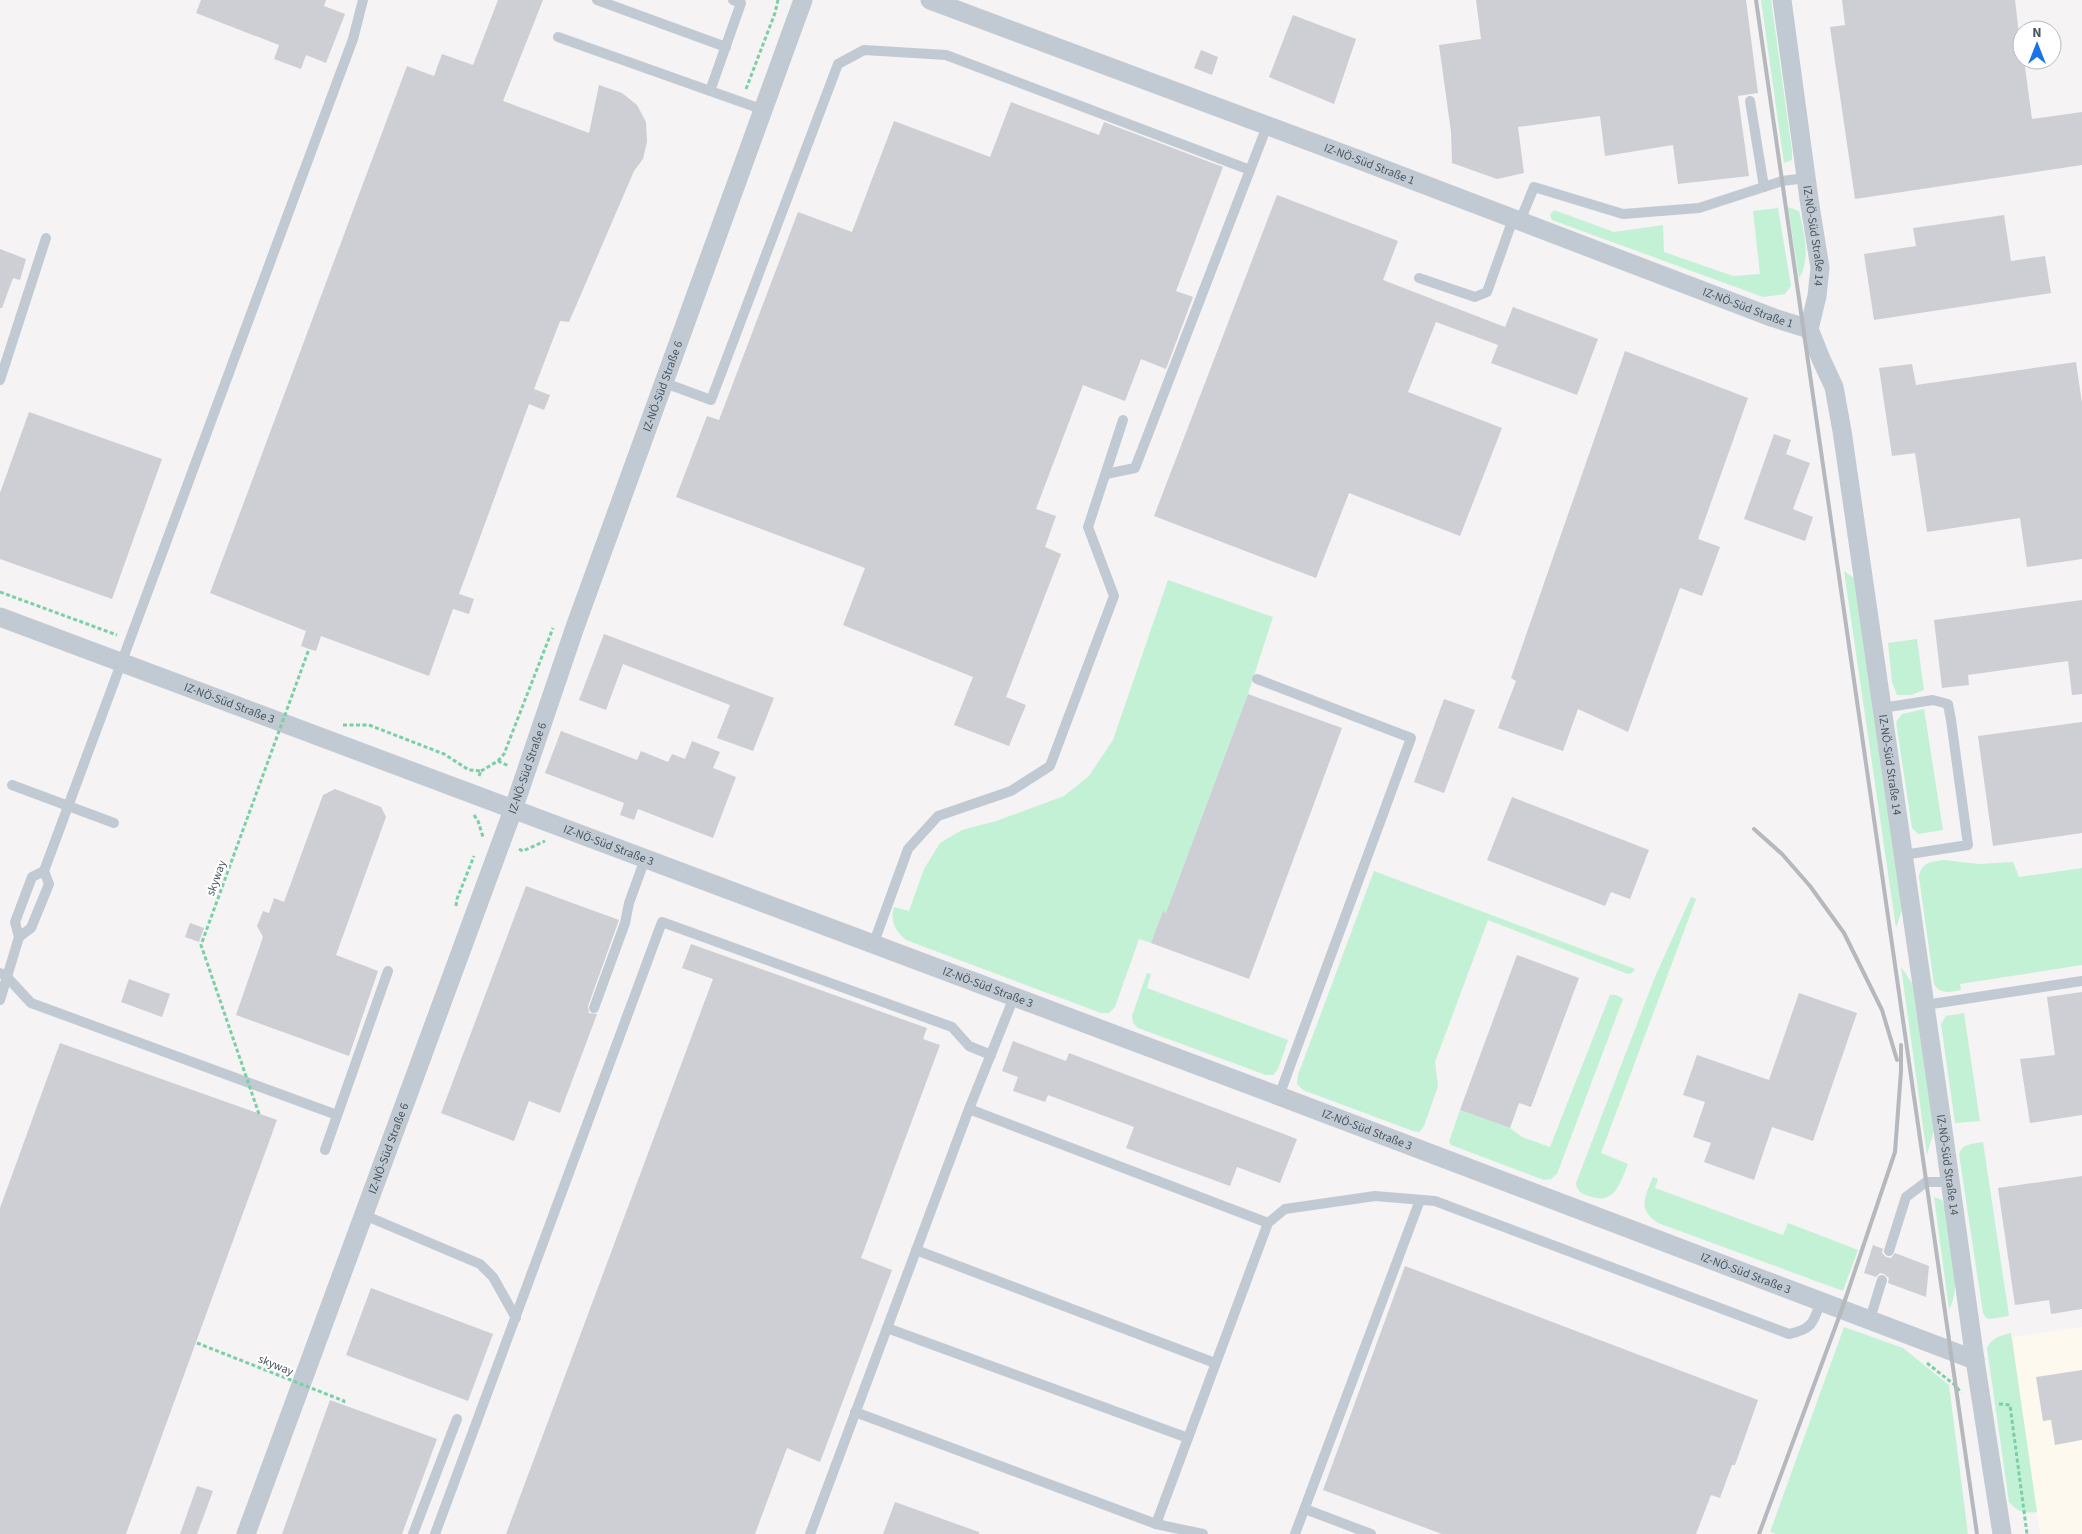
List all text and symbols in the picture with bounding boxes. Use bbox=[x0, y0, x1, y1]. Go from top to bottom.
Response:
north arrow bbox=[2012, 20, 2062, 70]
text: N bbox=[2032, 23, 2042, 43]
street label: IZ-NÖ-Süd Straße 1 bbox=[1322, 139, 1417, 189]
street label: IZ-NÖ-Süd Straße 14 bbox=[1798, 184, 1828, 287]
street label: IZ-NÖ-Süd Straße 1 bbox=[1700, 284, 1795, 333]
street label: IZ-NÖ-Süd Straße 6 bbox=[639, 339, 687, 434]
street label: IZ-NÖ-Süd Straße 3 bbox=[181, 679, 277, 728]
street label: IZ-NÖ-Süd Straße 14 bbox=[1874, 713, 1905, 816]
street label: IZ-NÖ-Süd Straße 6 bbox=[504, 720, 551, 816]
street label: IZ-NÖ-Süd Straße 3 bbox=[561, 821, 656, 870]
street label: skyway bbox=[202, 858, 231, 898]
street label: IZ-NÖ-Süd Straße 3 bbox=[940, 963, 1036, 1012]
street label: IZ-NÖ-Süd Straße 6 bbox=[364, 1101, 413, 1196]
street label: IZ-NÖ-Süd Straße 3 bbox=[1319, 1105, 1415, 1155]
street label: IZ-NÖ-Süd Straße 14 bbox=[1932, 1113, 1963, 1216]
street label: IZ-NÖ-Süd Straße 3 bbox=[1698, 1249, 1793, 1298]
street label: skyway bbox=[256, 1351, 296, 1380]

